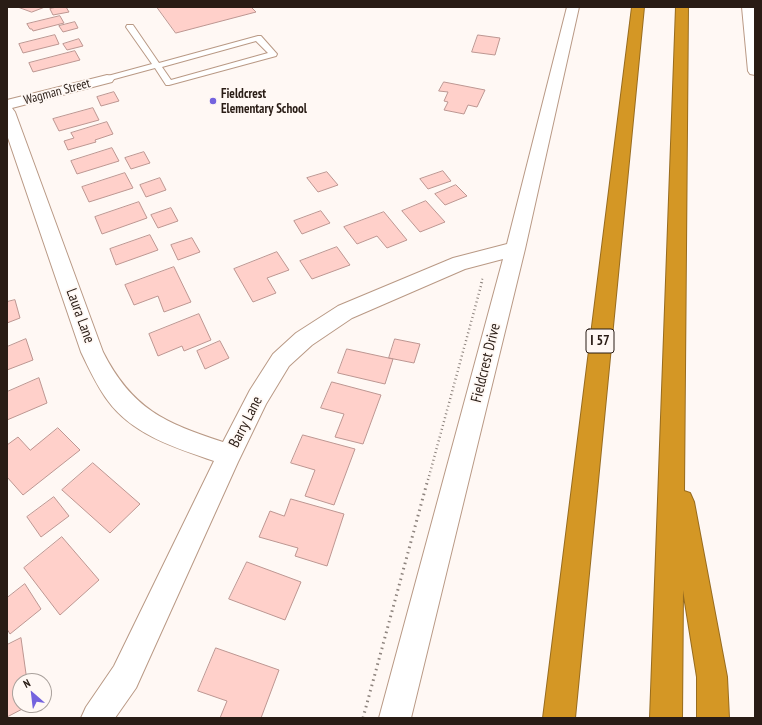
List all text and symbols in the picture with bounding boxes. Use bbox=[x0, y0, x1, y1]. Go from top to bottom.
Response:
street label: Wagman Street bbox=[22, 76, 92, 108]
place label: Fieldcrest Elementary School bbox=[221, 86, 307, 117]
marker: Fieldcrest Elementary School bbox=[208, 96, 218, 106]
street label: Laura Lane bbox=[62, 286, 98, 346]
street label: Fieldcrest Drive bbox=[467, 322, 505, 404]
road number: I 57 bbox=[586, 329, 614, 353]
street label: Barry Lane bbox=[226, 393, 266, 451]
north arrow bbox=[12, 673, 52, 713]
text: N bbox=[21, 676, 33, 691]

